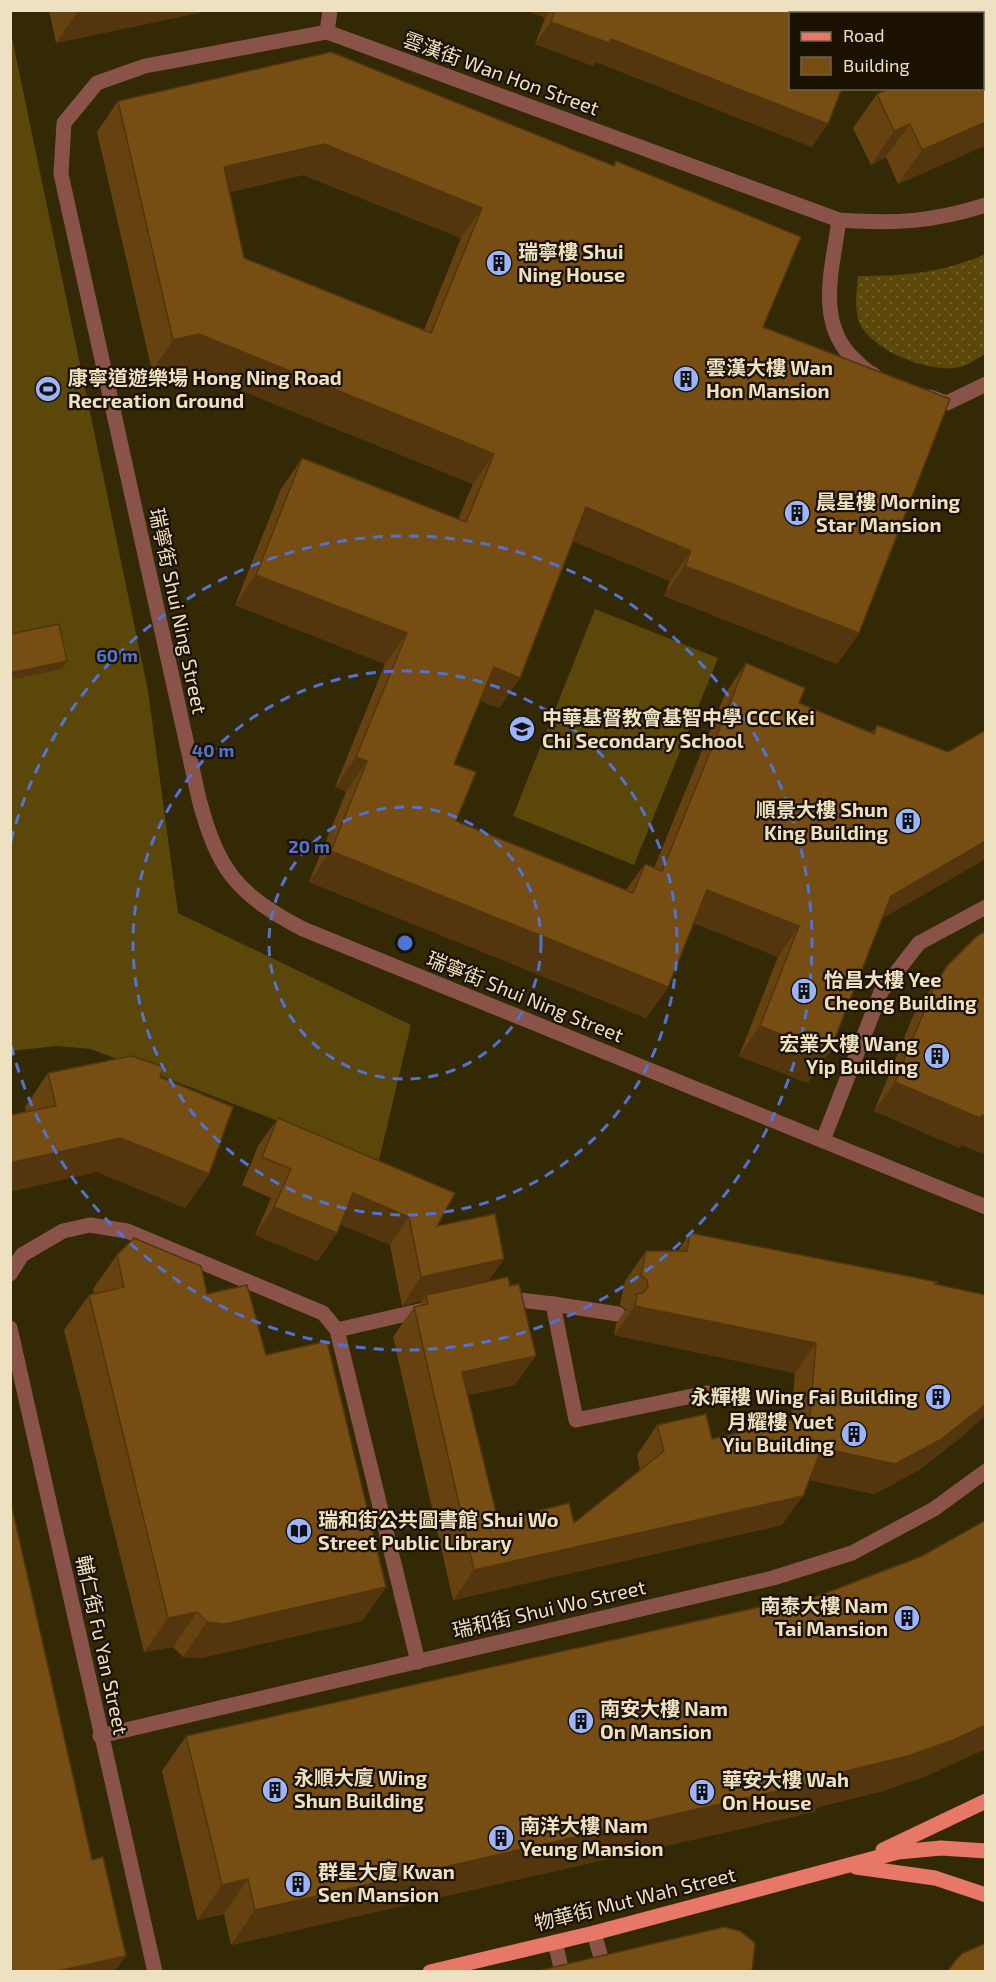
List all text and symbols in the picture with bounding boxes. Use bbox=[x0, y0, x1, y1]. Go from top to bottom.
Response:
legend bbox=[789, 12, 984, 90]
text: Road bbox=[843, 24, 884, 46]
street label: 雲漢街 Wan Hon Street bbox=[400, 26, 603, 120]
text: Building bbox=[843, 54, 910, 76]
place label: 瑞寧樓 Shui Ning House bbox=[518, 239, 625, 286]
building icon: 瑞寧樓 Shui Ning House bbox=[484, 248, 514, 278]
place label: 雲漢大樓 Wan Hon Mansion bbox=[706, 355, 833, 402]
building icon: 雲漢大樓 Wan Hon Mansion bbox=[671, 364, 701, 394]
place label: 康寧道遊樂場 Hong Ning Road Recreation Ground bbox=[68, 365, 342, 412]
sports icon: 康寧道遊樂場 Hong Ning Road Recreation Ground bbox=[33, 374, 63, 404]
place label: 晨星樓 Morning Star Mansion bbox=[816, 489, 961, 536]
building icon: 晨星樓 Morning Star Mansion bbox=[782, 498, 812, 528]
street label: 瑞寧街 Shui Ning Street bbox=[145, 506, 213, 716]
text: 60 m bbox=[96, 644, 138, 666]
place label: 中華基督教會基智中學 CCC Kei Chi Secondary School bbox=[542, 705, 815, 753]
school or university icon: 中華基督教會基智中學 CCC Kei Chi Secondary School bbox=[507, 714, 537, 744]
text: 40 m bbox=[192, 739, 234, 761]
place label: 順景大樓 Shun King Building bbox=[756, 797, 888, 844]
building icon: 順景大樓 Shun King Building bbox=[893, 806, 923, 836]
text: 20 m bbox=[288, 835, 330, 857]
centre of rings bbox=[395, 933, 415, 953]
street label: 瑞寧街 Shui Ning Street bbox=[424, 946, 628, 1047]
place label: 怡昌大樓 Yee Cheong Building bbox=[824, 967, 977, 1014]
building icon: 怡昌大樓 Yee Cheong Building bbox=[789, 976, 819, 1006]
place label: 宏業大樓 Wang Yip Building bbox=[779, 1031, 918, 1078]
building icon: 宏業大樓 Wang Yip Building bbox=[922, 1041, 952, 1071]
building icon: 永輝樓 Wing Fai Building bbox=[923, 1382, 953, 1412]
place label: 永輝樓 Wing Fai Building bbox=[691, 1384, 918, 1408]
place label: 月耀樓 Yuet Yiu Building bbox=[722, 1409, 834, 1456]
building icon: 月耀樓 Yuet Yiu Building bbox=[839, 1419, 869, 1449]
place label: 瑞和街公共圖書館 Shui Wo Street Public Library bbox=[318, 1507, 559, 1555]
library icon: 瑞和街公共圖書館 Shui Wo Street Public Library bbox=[284, 1516, 314, 1546]
street label: 輔仁街 Fu Yan Street bbox=[72, 1553, 134, 1737]
street label: 瑞和街 Shui Wo Street bbox=[450, 1574, 648, 1642]
place label: 南泰大樓 Nam Tai Mansion bbox=[760, 1593, 888, 1640]
building icon: 南泰大樓 Nam Tai Mansion bbox=[892, 1603, 922, 1633]
place label: 南安大樓 Nam On Mansion bbox=[600, 1696, 728, 1743]
building icon: 南安大樓 Nam On Mansion bbox=[566, 1706, 596, 1736]
place label: 永順大廈 Wing Shun Building bbox=[294, 1765, 427, 1812]
place label: 華安大樓 Wah On House bbox=[722, 1767, 849, 1814]
building icon: 永順大廈 Wing Shun Building bbox=[260, 1775, 290, 1805]
building icon: 華安大樓 Wah On House bbox=[687, 1777, 717, 1807]
place label: 南洋大樓 Nam Yeung Mansion bbox=[520, 1813, 664, 1860]
building icon: 南洋大樓 Nam Yeung Mansion bbox=[486, 1823, 516, 1853]
place label: 群星大廈 Kwan Sen Mansion bbox=[318, 1859, 455, 1906]
street label: 物華街 Mut Wah Street bbox=[532, 1861, 738, 1935]
building icon: 群星大廈 Kwan Sen Mansion bbox=[283, 1869, 313, 1899]

